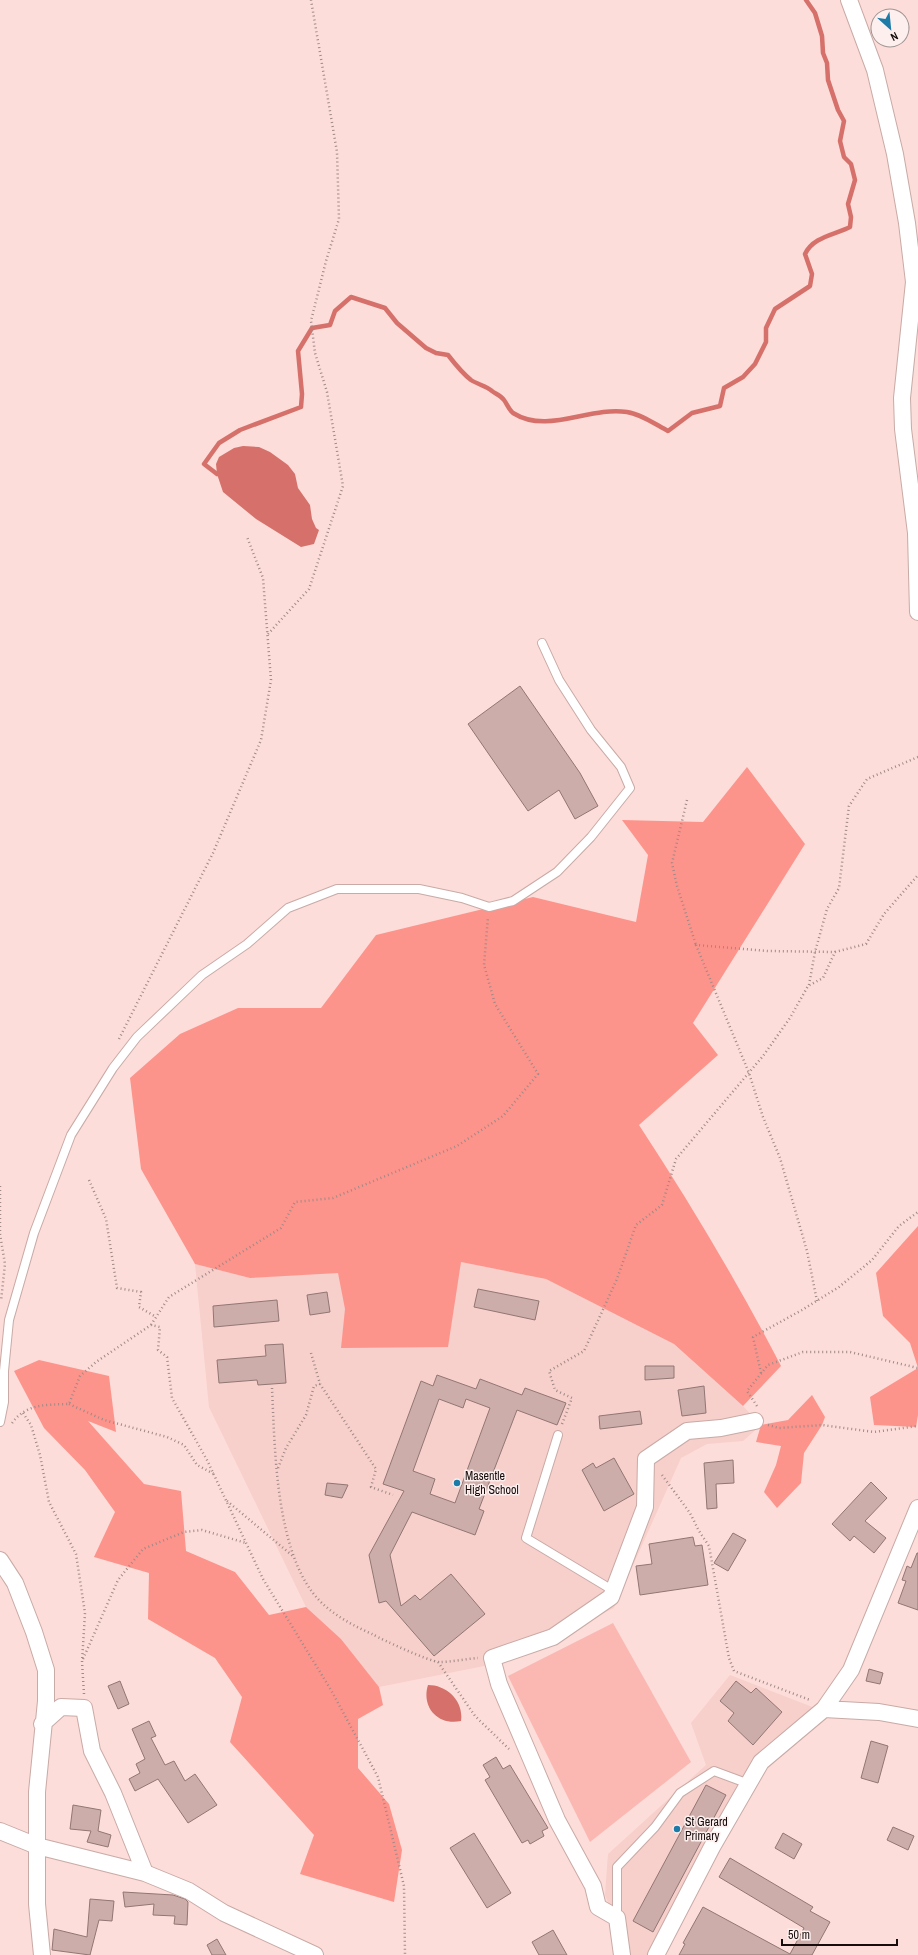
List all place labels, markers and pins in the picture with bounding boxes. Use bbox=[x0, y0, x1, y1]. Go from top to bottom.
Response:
place label: Masentle High School bbox=[465, 1468, 519, 1498]
marker: Masentle High School bbox=[452, 1478, 462, 1488]
place label: St Gerard Primary bbox=[685, 1814, 728, 1844]
marker: St Gerard Primary bbox=[672, 1824, 682, 1834]

